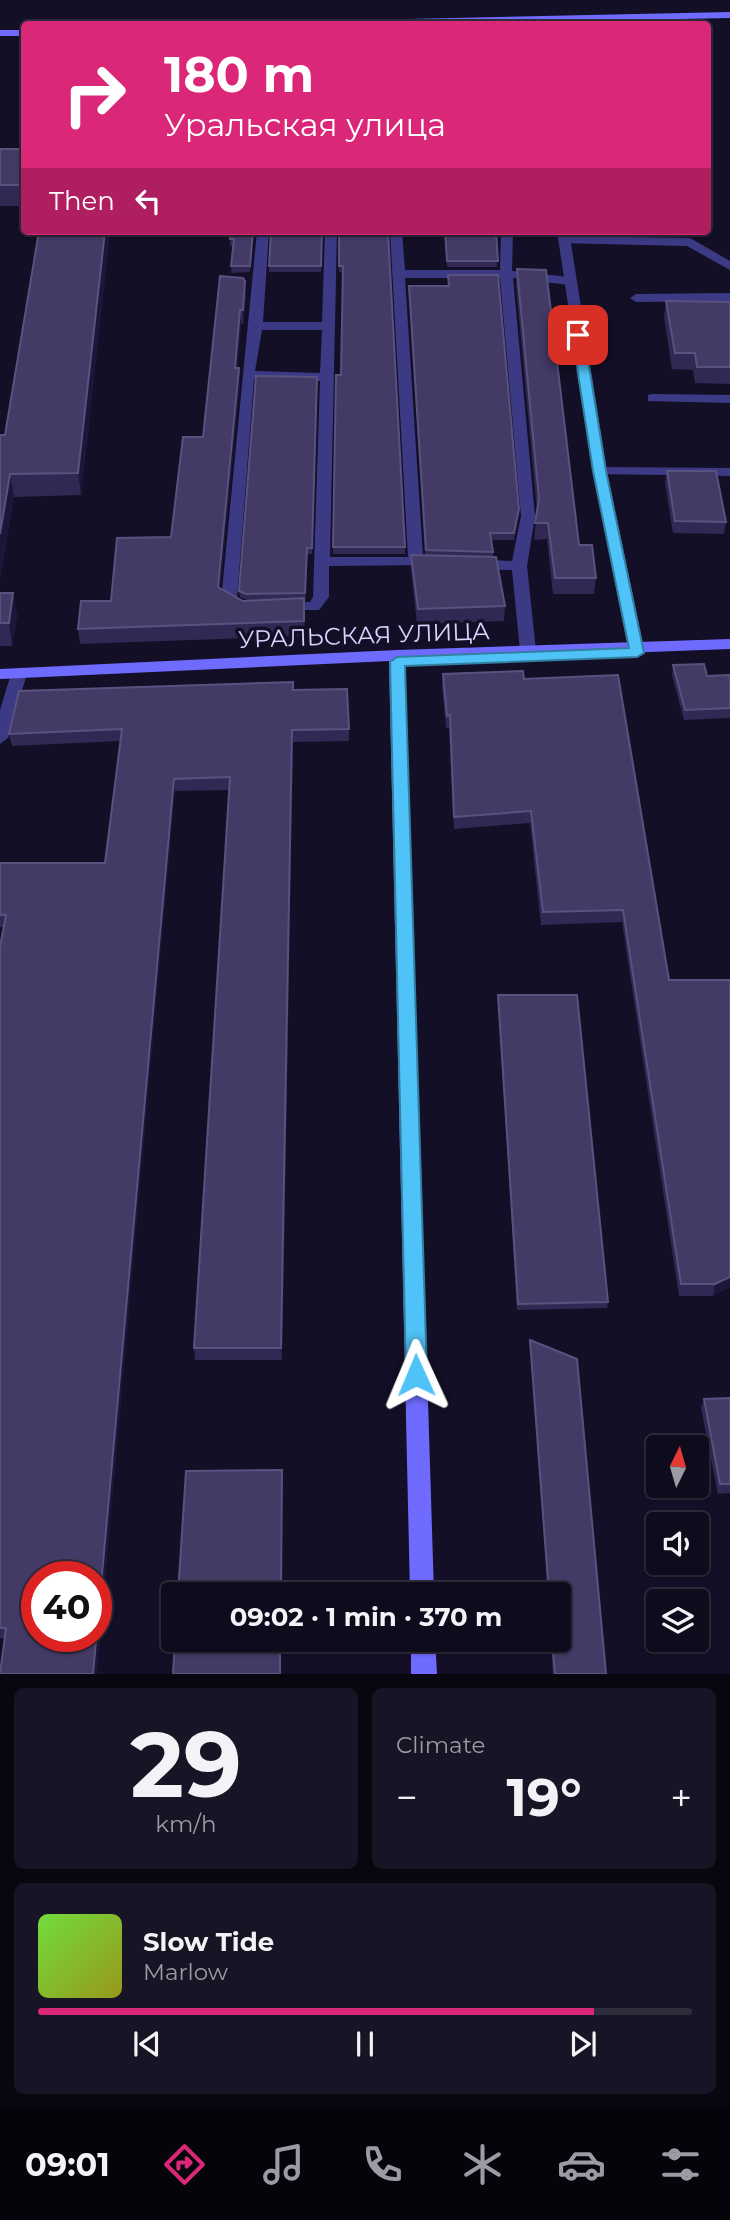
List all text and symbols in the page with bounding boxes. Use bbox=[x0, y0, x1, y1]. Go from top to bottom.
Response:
text: 180 m bbox=[164, 45, 314, 104]
icon: right bbox=[49, 49, 140, 140]
text: Уральская улица bbox=[164, 105, 446, 144]
icon: left bbox=[129, 182, 167, 220]
text: Then bbox=[49, 185, 115, 217]
pin bbox=[548, 305, 608, 365]
icon: arrive bbox=[559, 316, 597, 354]
street label: УРАЛЬСКАЯ УЛИЦА bbox=[238, 616, 491, 654]
position arrow bbox=[379, 1338, 453, 1412]
north arrow bbox=[646, 1435, 709, 1498]
map controls bbox=[646, 1435, 709, 1652]
button: sound bbox=[646, 1512, 709, 1575]
speed limit sign: 40 bbox=[21, 1561, 112, 1652]
button: layers bbox=[646, 1589, 709, 1652]
text: 09:02 · 1 min · 370 m bbox=[230, 1601, 502, 1633]
text: 29 bbox=[130, 1709, 242, 1820]
text: Climate bbox=[396, 1731, 485, 1759]
text: 19° bbox=[506, 1766, 582, 1829]
text: − bbox=[396, 1774, 418, 1821]
text: + bbox=[670, 1774, 692, 1821]
text: km/h bbox=[155, 1810, 217, 1838]
text: Slow Tide bbox=[143, 1926, 274, 1958]
text: Marlow bbox=[143, 1958, 228, 1986]
icon: previous bbox=[128, 2025, 166, 2063]
icon: pause bbox=[346, 2025, 384, 2063]
icon: next bbox=[564, 2025, 602, 2063]
icon: directions bbox=[160, 2140, 209, 2189]
icon: music bbox=[259, 2140, 308, 2189]
icon: phone bbox=[358, 2140, 407, 2189]
icon: climate bbox=[458, 2140, 507, 2189]
icon: car bbox=[557, 2140, 606, 2189]
icon: filters bbox=[656, 2140, 705, 2189]
text: 09:01 bbox=[25, 2145, 110, 2184]

